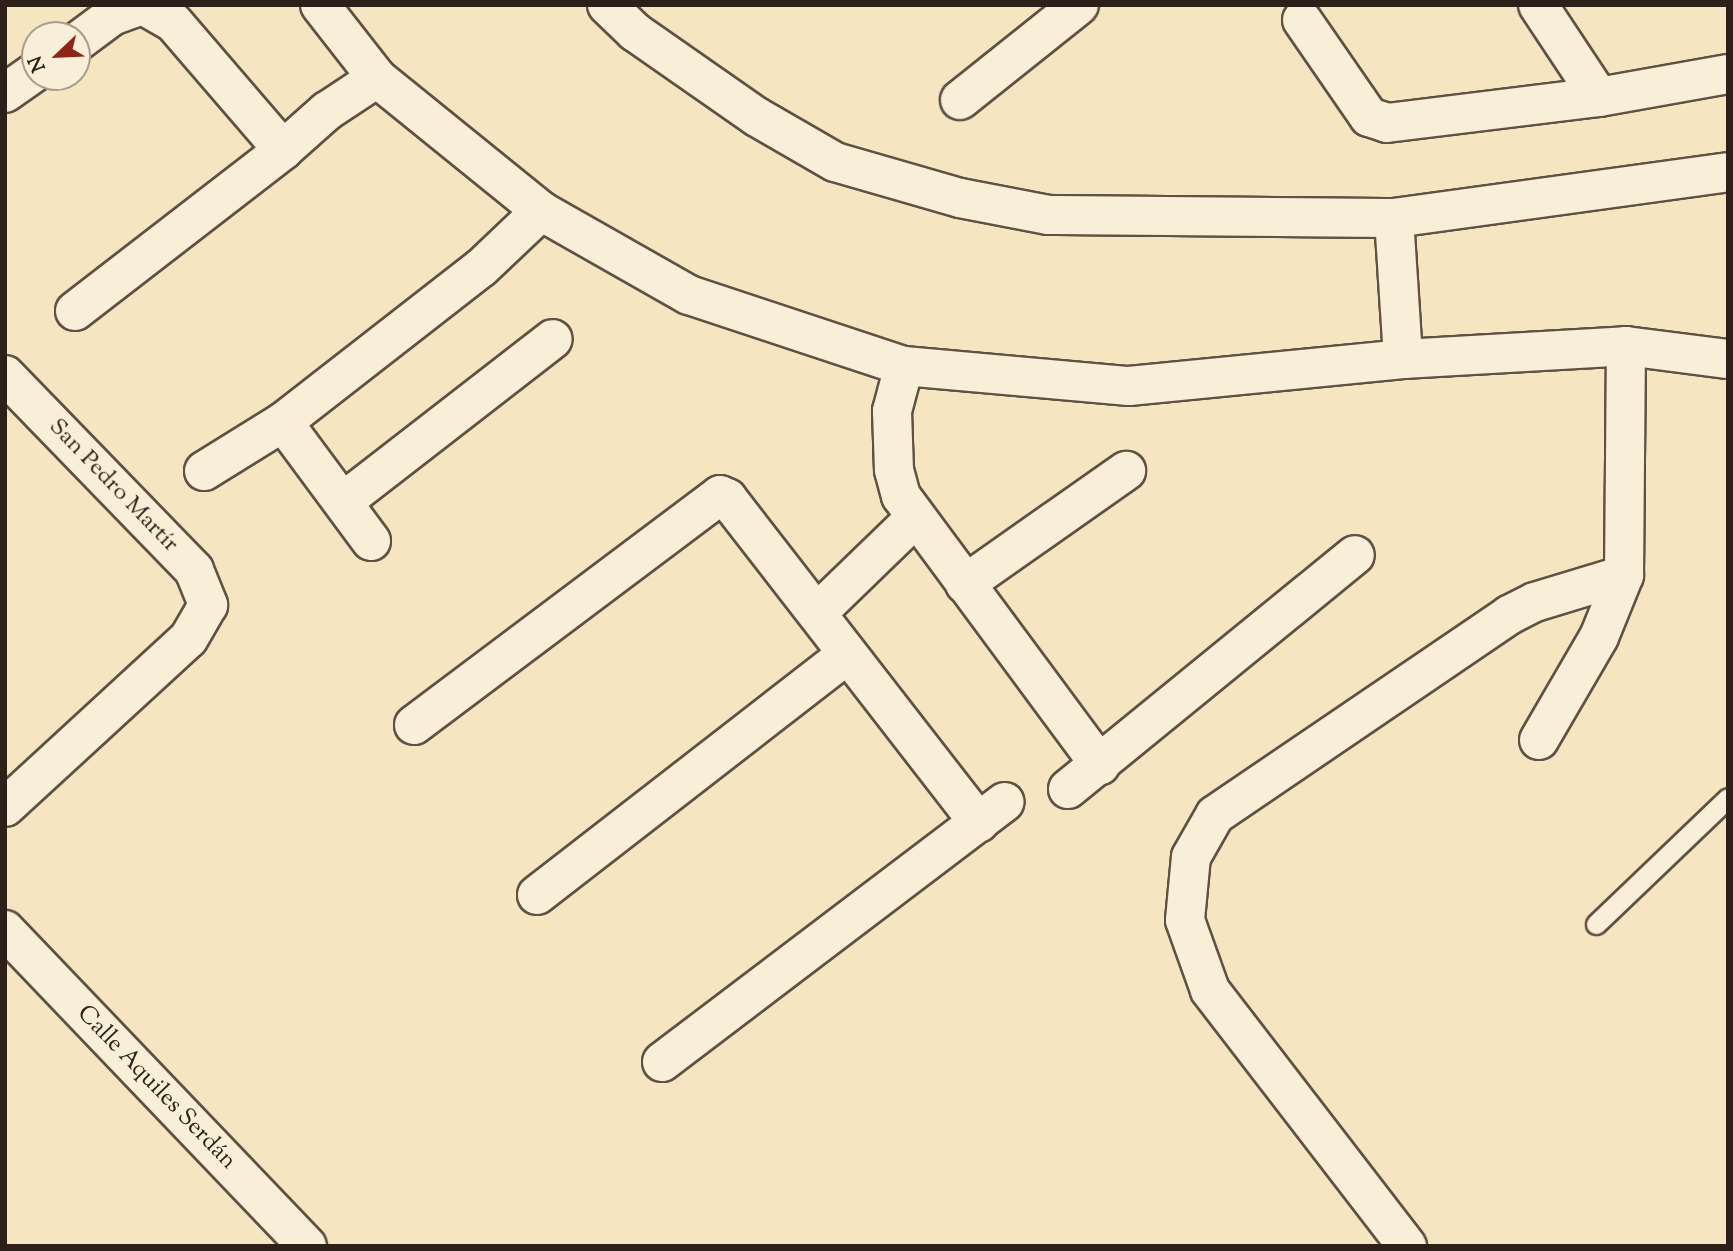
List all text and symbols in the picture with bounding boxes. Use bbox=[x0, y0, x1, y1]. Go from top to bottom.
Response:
north arrow bbox=[21, 21, 91, 91]
text: N bbox=[23, 51, 53, 76]
street label: San Pedro Martír bbox=[42, 413, 184, 559]
street label: Calle Aquiles Serdán bbox=[70, 1000, 242, 1176]

